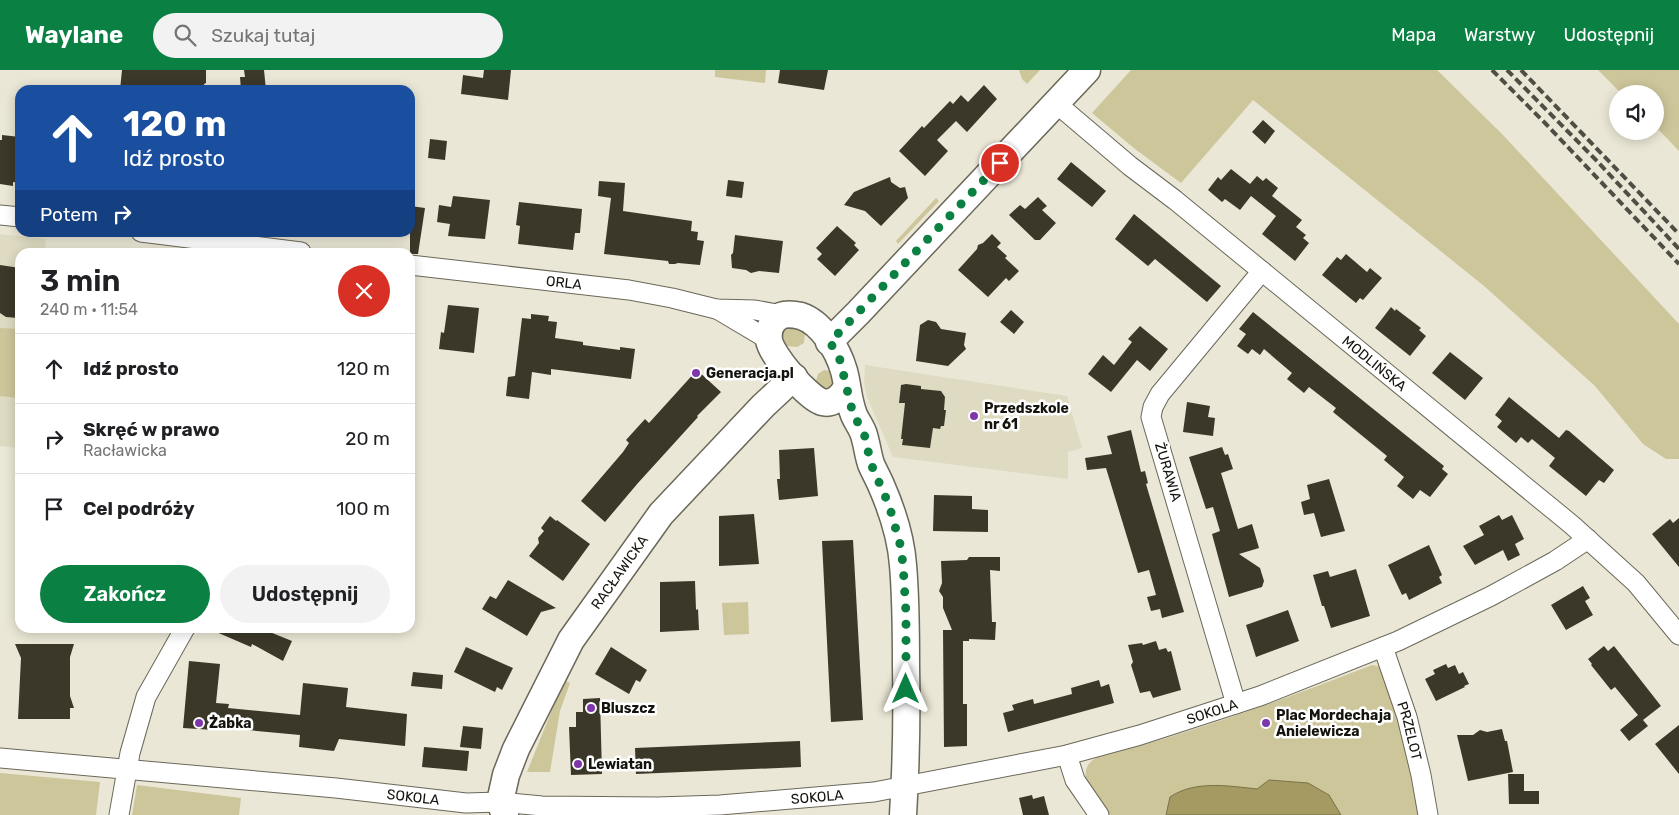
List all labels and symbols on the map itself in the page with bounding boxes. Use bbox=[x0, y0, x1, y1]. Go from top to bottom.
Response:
pin bbox=[979, 142, 1021, 184]
street label: ORLA bbox=[545, 272, 583, 293]
street label: MODLIŃSKA bbox=[1339, 332, 1411, 395]
place label: Generacja.pl bbox=[706, 365, 794, 382]
marker: Generacja.pl bbox=[690, 367, 702, 379]
place label: Przedszkole nr 61 bbox=[984, 400, 1069, 433]
marker: Przedszkole nr 61 bbox=[968, 410, 980, 422]
street label: ŻURAWIA bbox=[1151, 440, 1185, 504]
street label: RACŁAWICKA bbox=[587, 531, 652, 612]
position arrow bbox=[879, 662, 931, 714]
street label: SOKOLA bbox=[1184, 695, 1240, 728]
street label: PRZELOT bbox=[1394, 699, 1426, 762]
place label: Bluszcz bbox=[601, 700, 656, 717]
marker: Bluszcz bbox=[585, 702, 597, 714]
place label: Plac Mordechaja Anielewicza bbox=[1276, 707, 1391, 740]
place label: Żabka bbox=[209, 714, 252, 732]
marker: Żabka bbox=[193, 717, 205, 729]
marker: Plac Mordechaja Anielewicza bbox=[1260, 717, 1272, 729]
place label: Lewiatan bbox=[588, 756, 652, 773]
marker: Lewiatan bbox=[572, 758, 584, 770]
street label: SOKOLA bbox=[386, 785, 441, 808]
street label: SOKOLA bbox=[790, 786, 845, 807]

